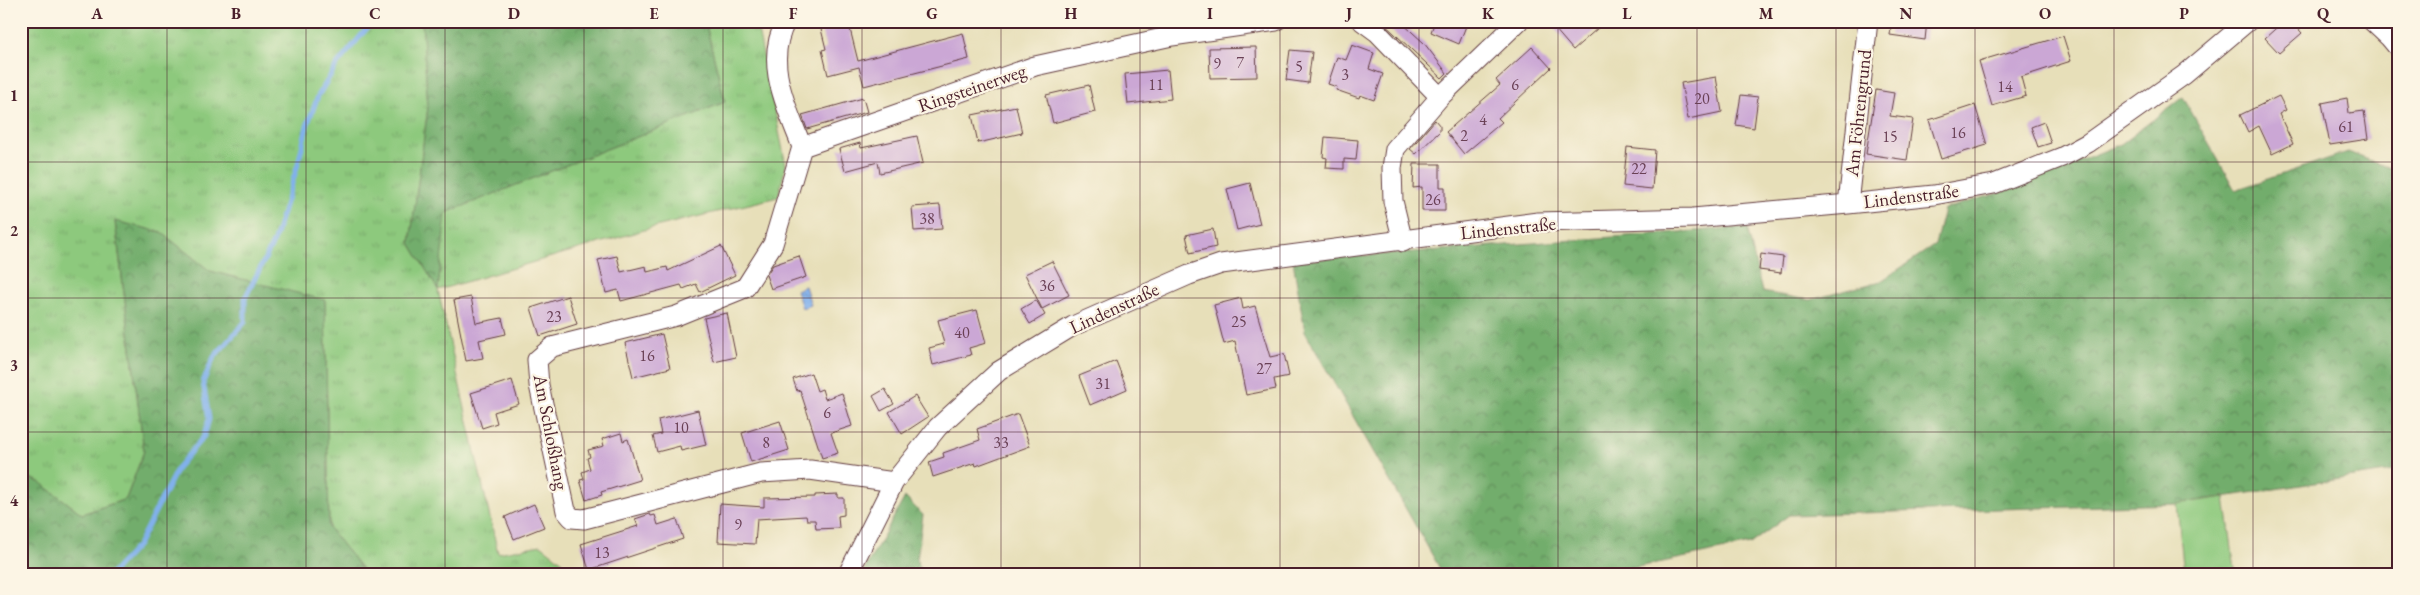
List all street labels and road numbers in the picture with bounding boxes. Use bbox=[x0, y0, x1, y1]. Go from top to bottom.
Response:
street label: Am Föhrengrund bbox=[1839, 48, 1877, 179]
street label: Ringsteinerweg bbox=[915, 58, 1030, 118]
street label: Lindenstraße bbox=[1862, 178, 1960, 214]
street label: Lindenstraße bbox=[1459, 211, 1557, 245]
street label: Lindenstraße bbox=[1065, 276, 1163, 340]
street label: Am Schloßhang bbox=[527, 371, 575, 493]

